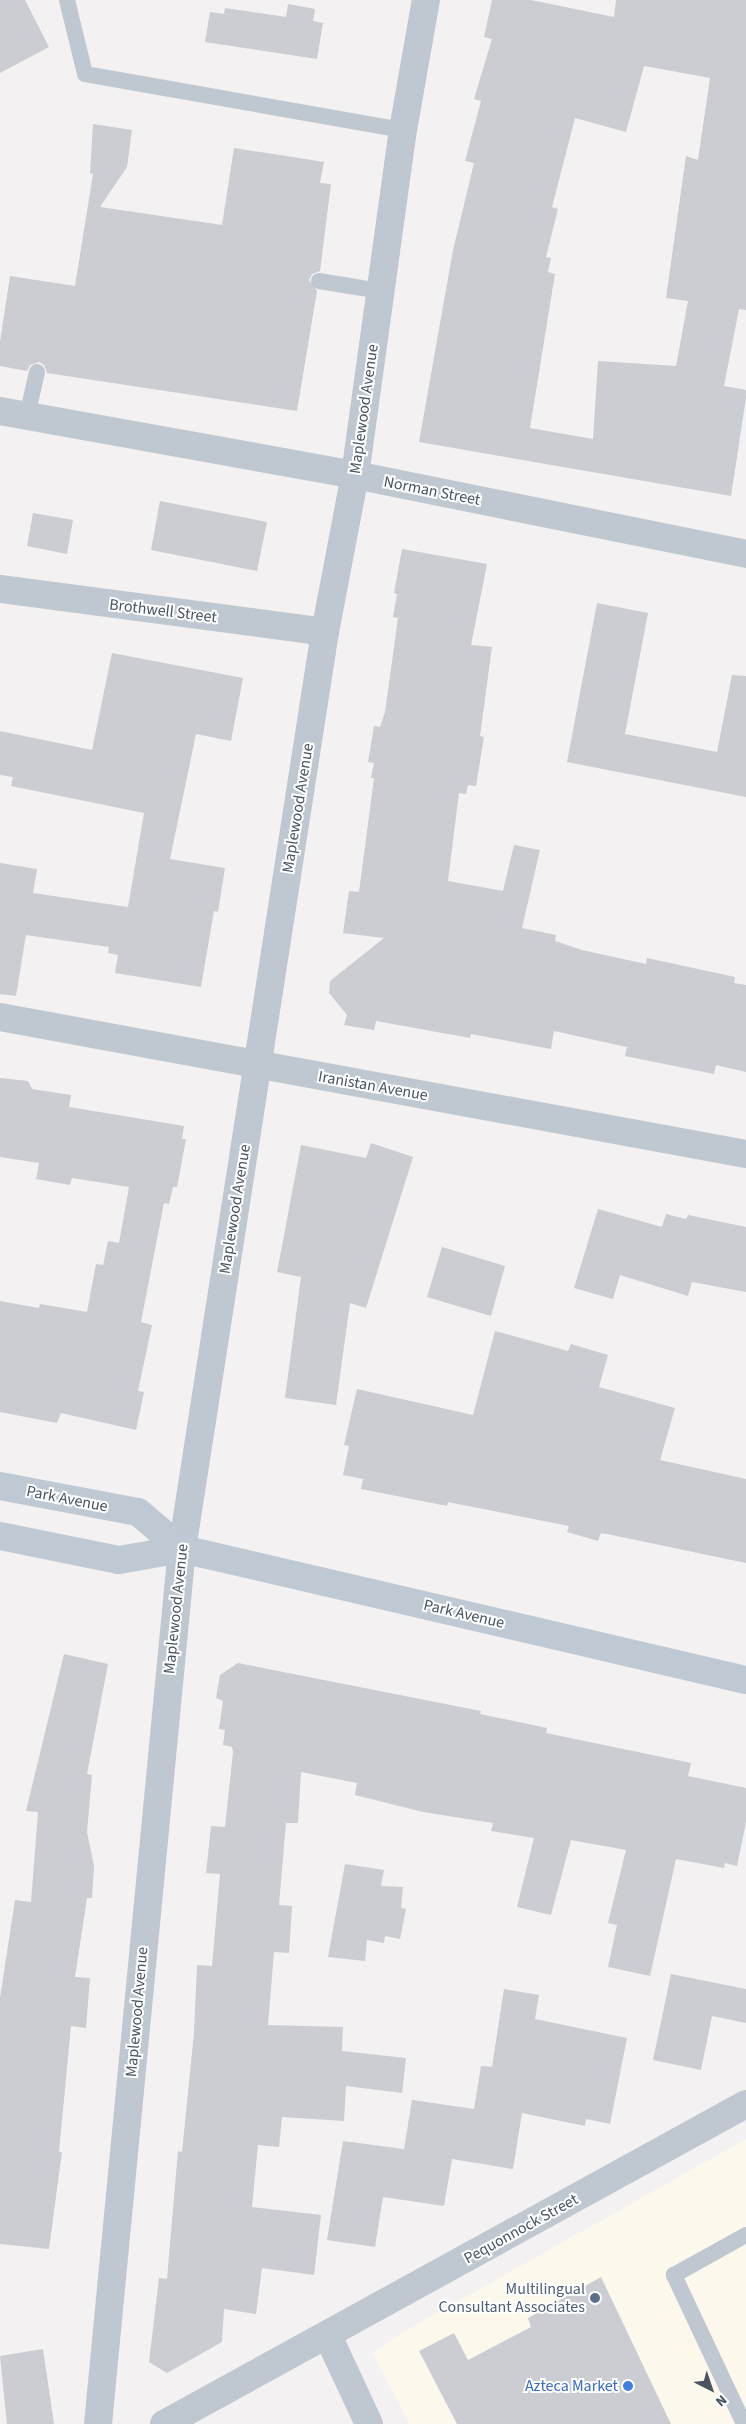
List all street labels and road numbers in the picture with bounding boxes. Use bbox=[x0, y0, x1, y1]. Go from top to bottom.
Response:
street label: Maplewood Avenue bbox=[345, 343, 383, 475]
street label: Norman Street bbox=[382, 472, 482, 510]
street label: Brothwell Street bbox=[108, 595, 218, 627]
street label: Maplewood Avenue bbox=[278, 742, 318, 874]
street label: Iranistan Avenue bbox=[317, 1067, 429, 1105]
street label: Maplewood Avenue bbox=[215, 1143, 255, 1275]
street label: Park Avenue bbox=[25, 1482, 109, 1516]
street label: Maplewood Avenue bbox=[160, 1543, 192, 1675]
street label: Park Avenue bbox=[422, 1595, 506, 1633]
street label: Maplewood Avenue bbox=[122, 1946, 152, 2078]
street label: Pequonnock Street bbox=[461, 2190, 581, 2268]

